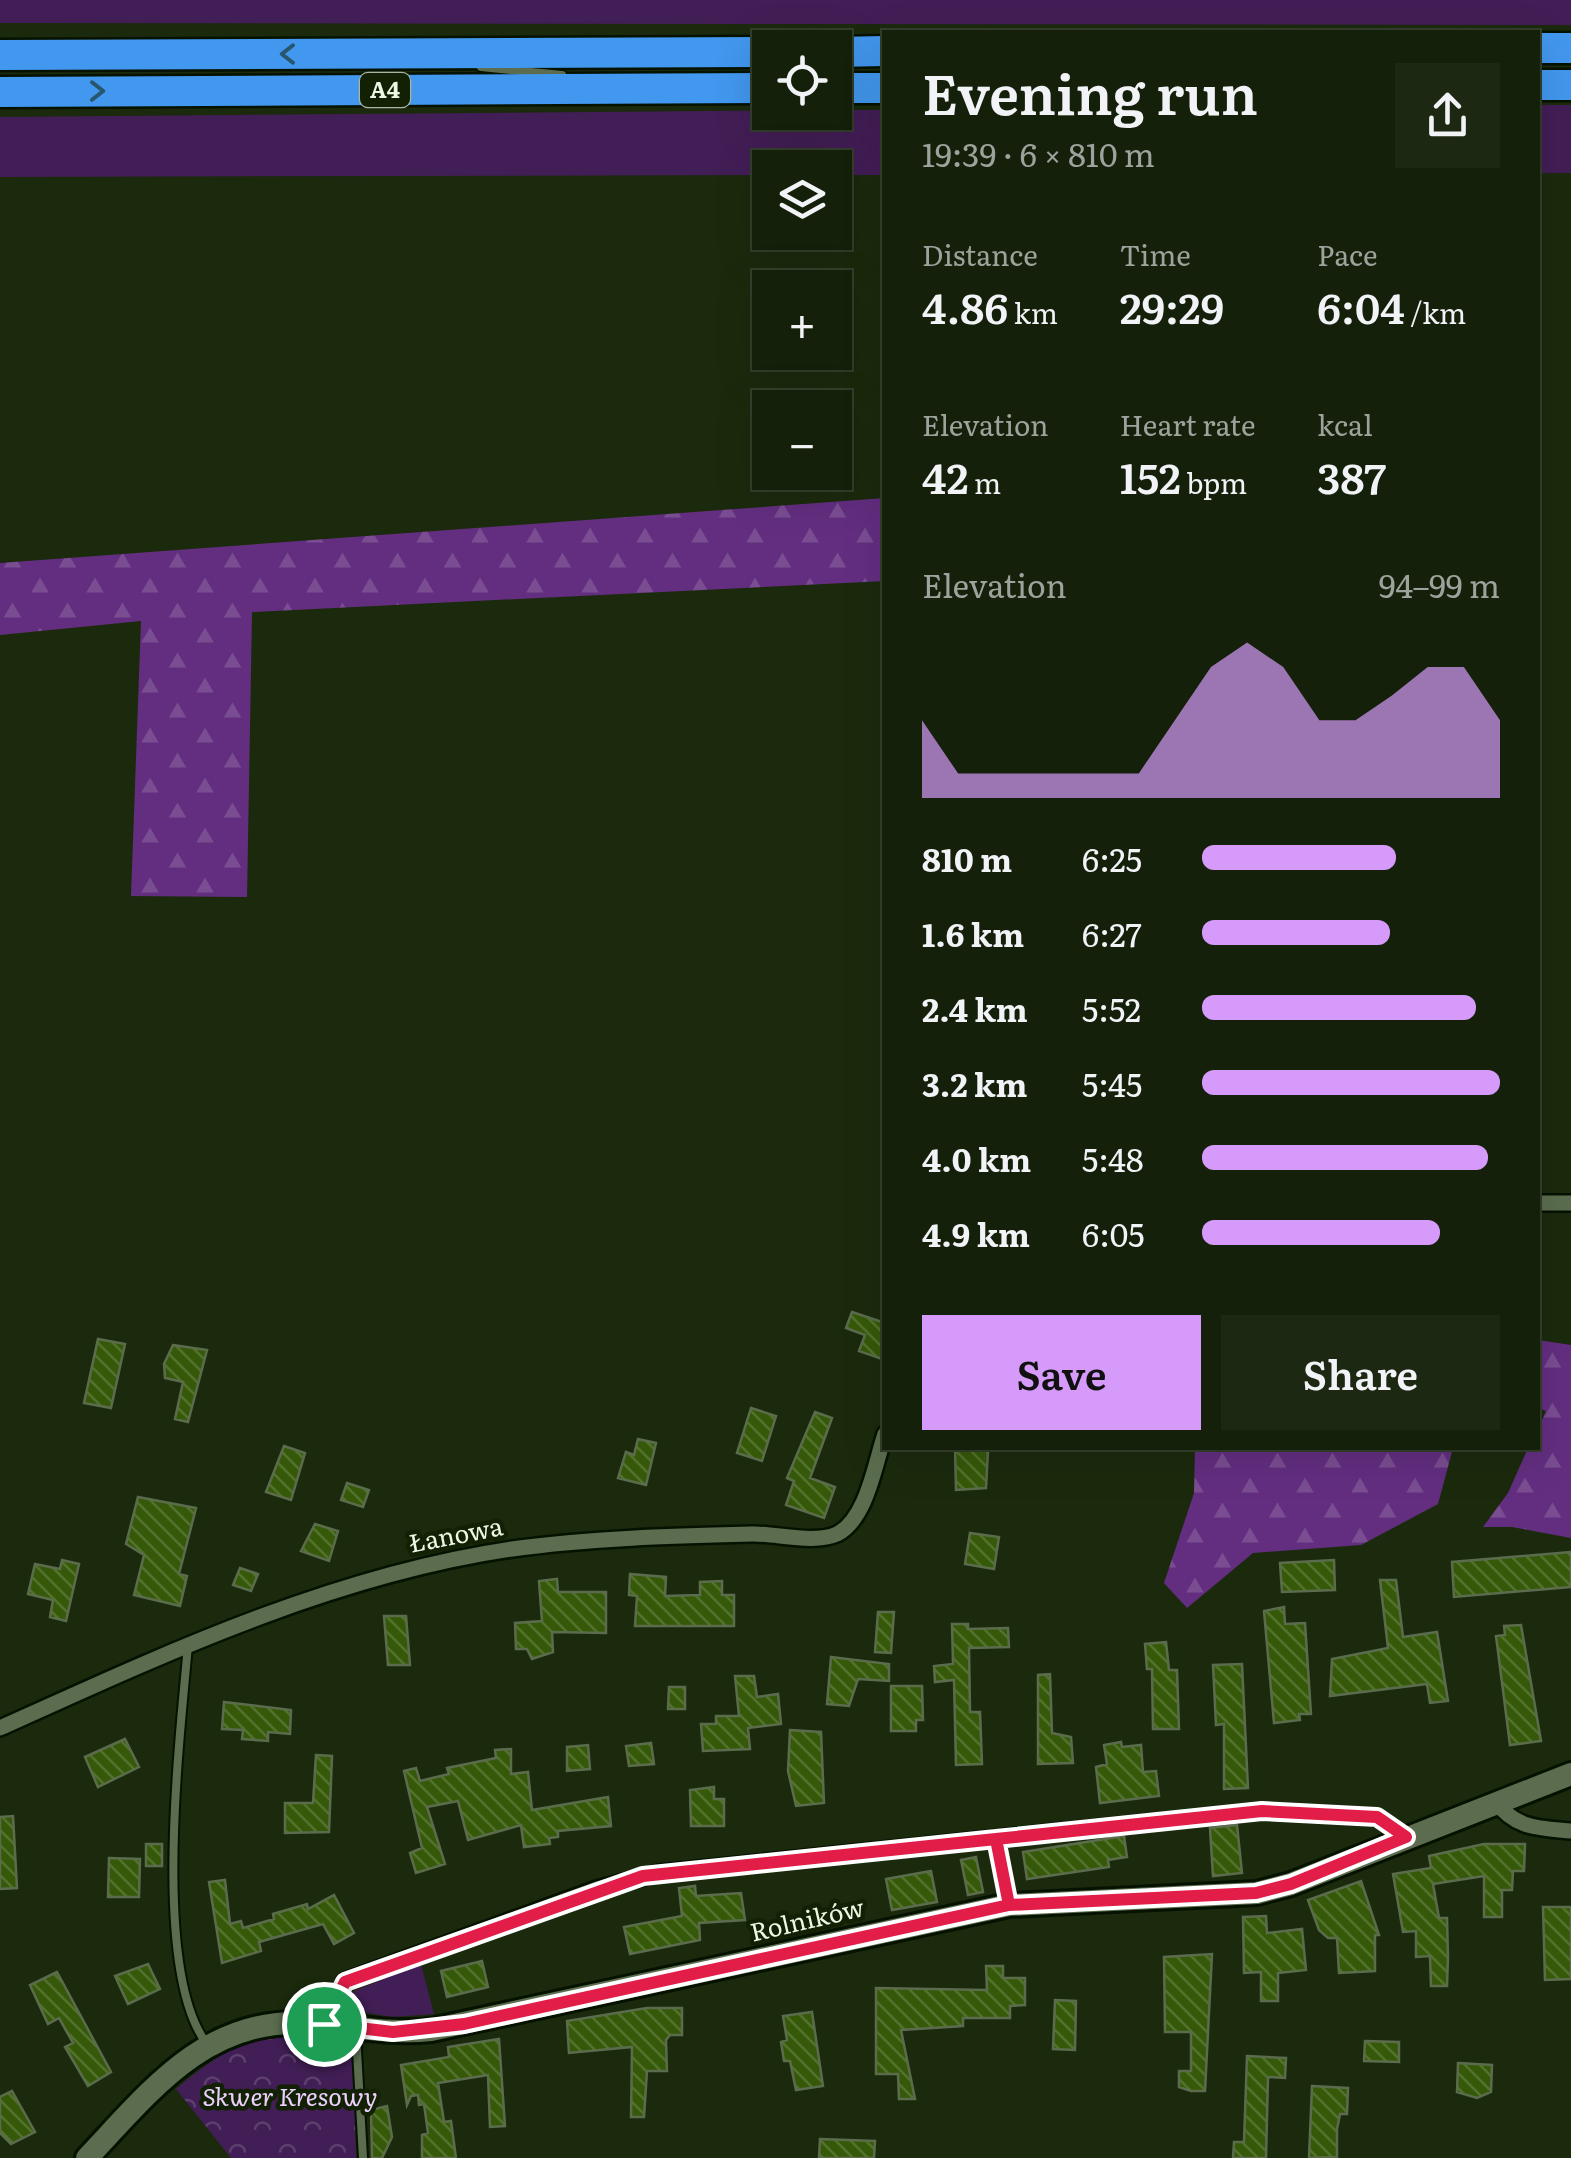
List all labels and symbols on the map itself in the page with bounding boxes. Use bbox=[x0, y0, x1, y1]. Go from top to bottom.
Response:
one-way arrow bbox=[279, 43, 294, 65]
road number: A4 bbox=[360, 73, 410, 107]
one-way arrow bbox=[90, 80, 106, 102]
street label: Łanowa bbox=[406, 1506, 506, 1561]
street label: Rolników bbox=[746, 1887, 868, 1950]
pin bbox=[282, 1982, 367, 2067]
park label: Skwer Kresowy bbox=[203, 2077, 377, 2114]

